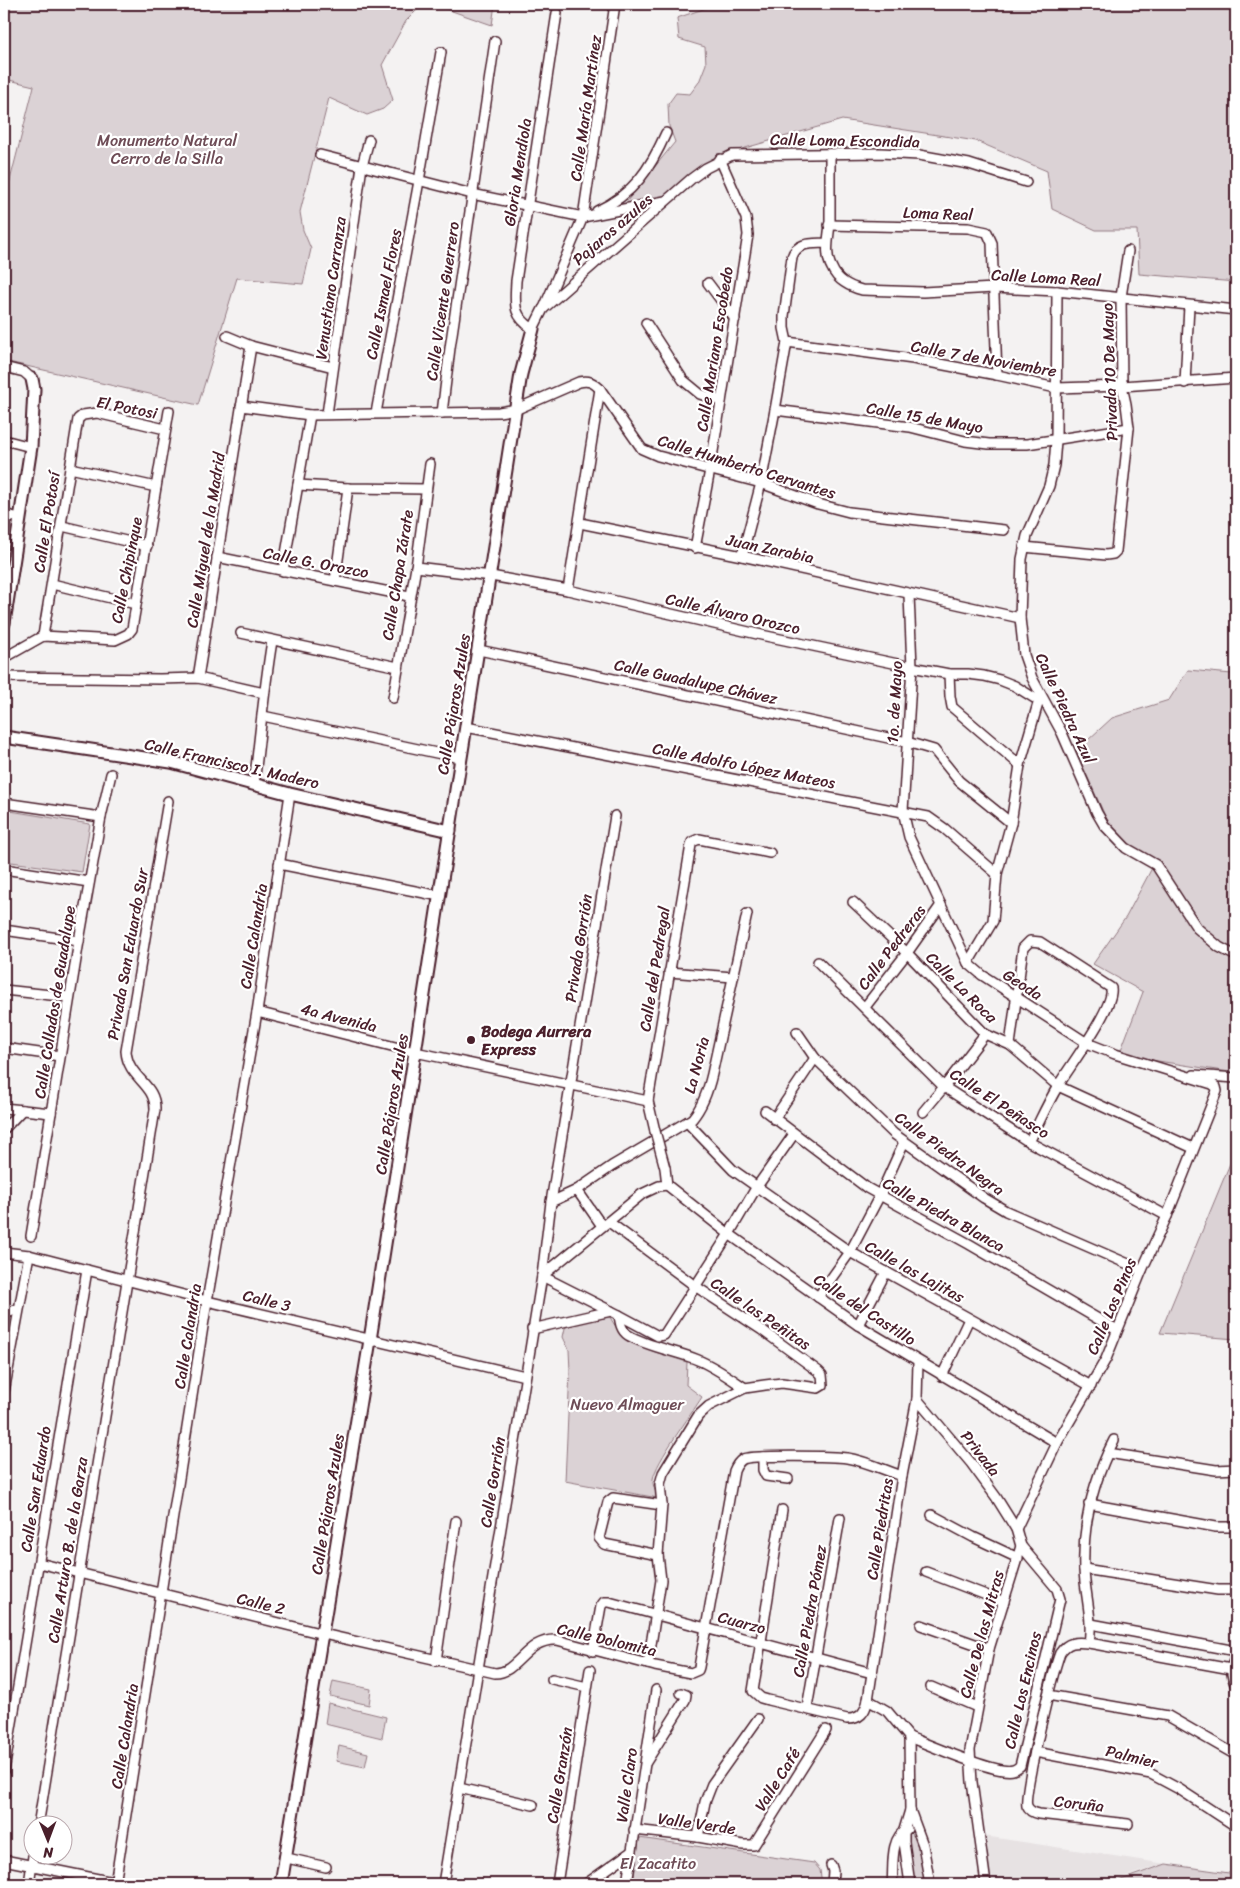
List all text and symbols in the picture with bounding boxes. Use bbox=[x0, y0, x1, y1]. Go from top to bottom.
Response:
street label: Calle María Martínez bbox=[561, 33, 610, 183]
street label: Gloria Mendiola bbox=[495, 116, 540, 228]
street label: Calle Loma Escondida bbox=[770, 125, 920, 156]
park label: Monumento Natural Cerro de la Silla bbox=[97, 126, 238, 173]
street label: Pajaros azules bbox=[565, 186, 660, 273]
street label: Loma Real bbox=[902, 198, 974, 229]
street label: Venustiano Carranza bbox=[306, 214, 355, 362]
street label: Calle Vicente Guerrero bbox=[417, 220, 468, 382]
street label: Calle Ismael Flores bbox=[357, 226, 411, 362]
street label: Calle Loma Real bbox=[990, 260, 1102, 295]
street label: Calle Mariano Escobedo bbox=[687, 264, 742, 434]
street label: Privada 10 De Mayo bbox=[1093, 303, 1126, 441]
street label: Calle 7 de Noviembre bbox=[909, 331, 1059, 386]
street label: El Potosi bbox=[94, 387, 160, 428]
street label: Calle 15 de Mayo bbox=[864, 393, 986, 442]
street label: Calle Humberto Cervantes bbox=[654, 426, 840, 508]
street label: Calle Miguel de la Madrid bbox=[177, 449, 234, 630]
street label: Calle El Potosí bbox=[24, 467, 69, 575]
street label: Calle Chapa Zárate bbox=[373, 507, 422, 642]
street label: Calle Chipinque bbox=[102, 514, 151, 626]
street label: Juan Zarabia bbox=[722, 525, 816, 572]
street label: Calle G. Orozco bbox=[260, 538, 371, 587]
street label: Calle Álvaro Orozco bbox=[663, 584, 803, 643]
street label: Calle Pájaros Azules bbox=[428, 631, 479, 777]
street label: Calle Piedra Azul bbox=[1027, 648, 1104, 769]
street label: Calle Guadalupe Chávez bbox=[612, 650, 781, 713]
street label: 1o. de Mayo bbox=[878, 660, 911, 744]
street label: Calle Francisco I. Madero bbox=[142, 729, 322, 798]
street label: Calle Adolfo López Mateos bbox=[650, 734, 838, 798]
street label: Privada San Eduardo Sur bbox=[98, 864, 157, 1042]
street label: Calle Calandria bbox=[231, 881, 276, 991]
street label: Privada Gorrión bbox=[556, 892, 601, 1004]
street label: Calle Pedreras bbox=[849, 898, 934, 996]
street label: Calle Collados de Guadalupe bbox=[25, 904, 84, 1101]
street label: Calle del Pedregal bbox=[630, 904, 679, 1034]
street label: Calle La Roca bbox=[919, 944, 1005, 1031]
street label: Geoda bbox=[997, 961, 1049, 1008]
street label: 4a Avenida bbox=[298, 994, 380, 1041]
place label: Bodega Aurrera Express bbox=[481, 1017, 592, 1064]
street label: Calle Pájaros Azules bbox=[366, 1031, 417, 1177]
street label: La Noria bbox=[675, 1033, 718, 1097]
marker: Bodega Aurrera Express bbox=[465, 1034, 477, 1046]
street label: Calle El Peñasco bbox=[944, 1060, 1056, 1147]
street label: Calle Piedra Negra bbox=[889, 1103, 1011, 1203]
street label: Calle Piedra Blanca bbox=[877, 1169, 1010, 1260]
street label: Calle las Lajitas bbox=[859, 1232, 971, 1311]
street label: Calle Los Pinos bbox=[1078, 1252, 1145, 1359]
street label: Calle del Castillo bbox=[807, 1265, 922, 1354]
street label: Calle las Peñitas bbox=[704, 1269, 817, 1358]
street label: Calle Calandria bbox=[165, 1281, 210, 1391]
street label: Calle 3 bbox=[240, 1281, 294, 1320]
park label: Nuevo Almaguer bbox=[570, 1390, 685, 1419]
street label: Calle San Eduardo bbox=[11, 1424, 60, 1554]
street label: Privada bbox=[953, 1424, 1008, 1483]
street label: Calle Pájaros Azules bbox=[302, 1431, 353, 1577]
street label: Calle Gorrión bbox=[471, 1434, 514, 1530]
street label: Calle Arturo B. de la Garza bbox=[38, 1454, 97, 1645]
street label: Calle Piedritas bbox=[857, 1476, 902, 1582]
street label: Calle Piedra Pómez bbox=[784, 1542, 835, 1680]
street label: Calle De las Mitras bbox=[950, 1566, 1013, 1701]
street label: Calle 2 bbox=[234, 1584, 288, 1623]
street label: Cuarzo bbox=[715, 1602, 769, 1643]
street label: Calle Dolomita bbox=[554, 1614, 660, 1665]
street label: Calle Los Encinos bbox=[995, 1628, 1050, 1752]
street label: Calle Calandria bbox=[102, 1681, 147, 1791]
street label: Calle Granzón bbox=[538, 1725, 581, 1825]
street label: Palmier bbox=[1103, 1736, 1163, 1777]
street label: Valle Café bbox=[746, 1741, 809, 1817]
street label: Valle Claro bbox=[607, 1746, 646, 1824]
street label: Coruña bbox=[1053, 1786, 1105, 1821]
street label: Valle Verde bbox=[656, 1804, 738, 1843]
north arrow bbox=[22, 1816, 72, 1866]
text: N bbox=[43, 1840, 54, 1865]
park label: El Zacatito bbox=[620, 1849, 696, 1878]

